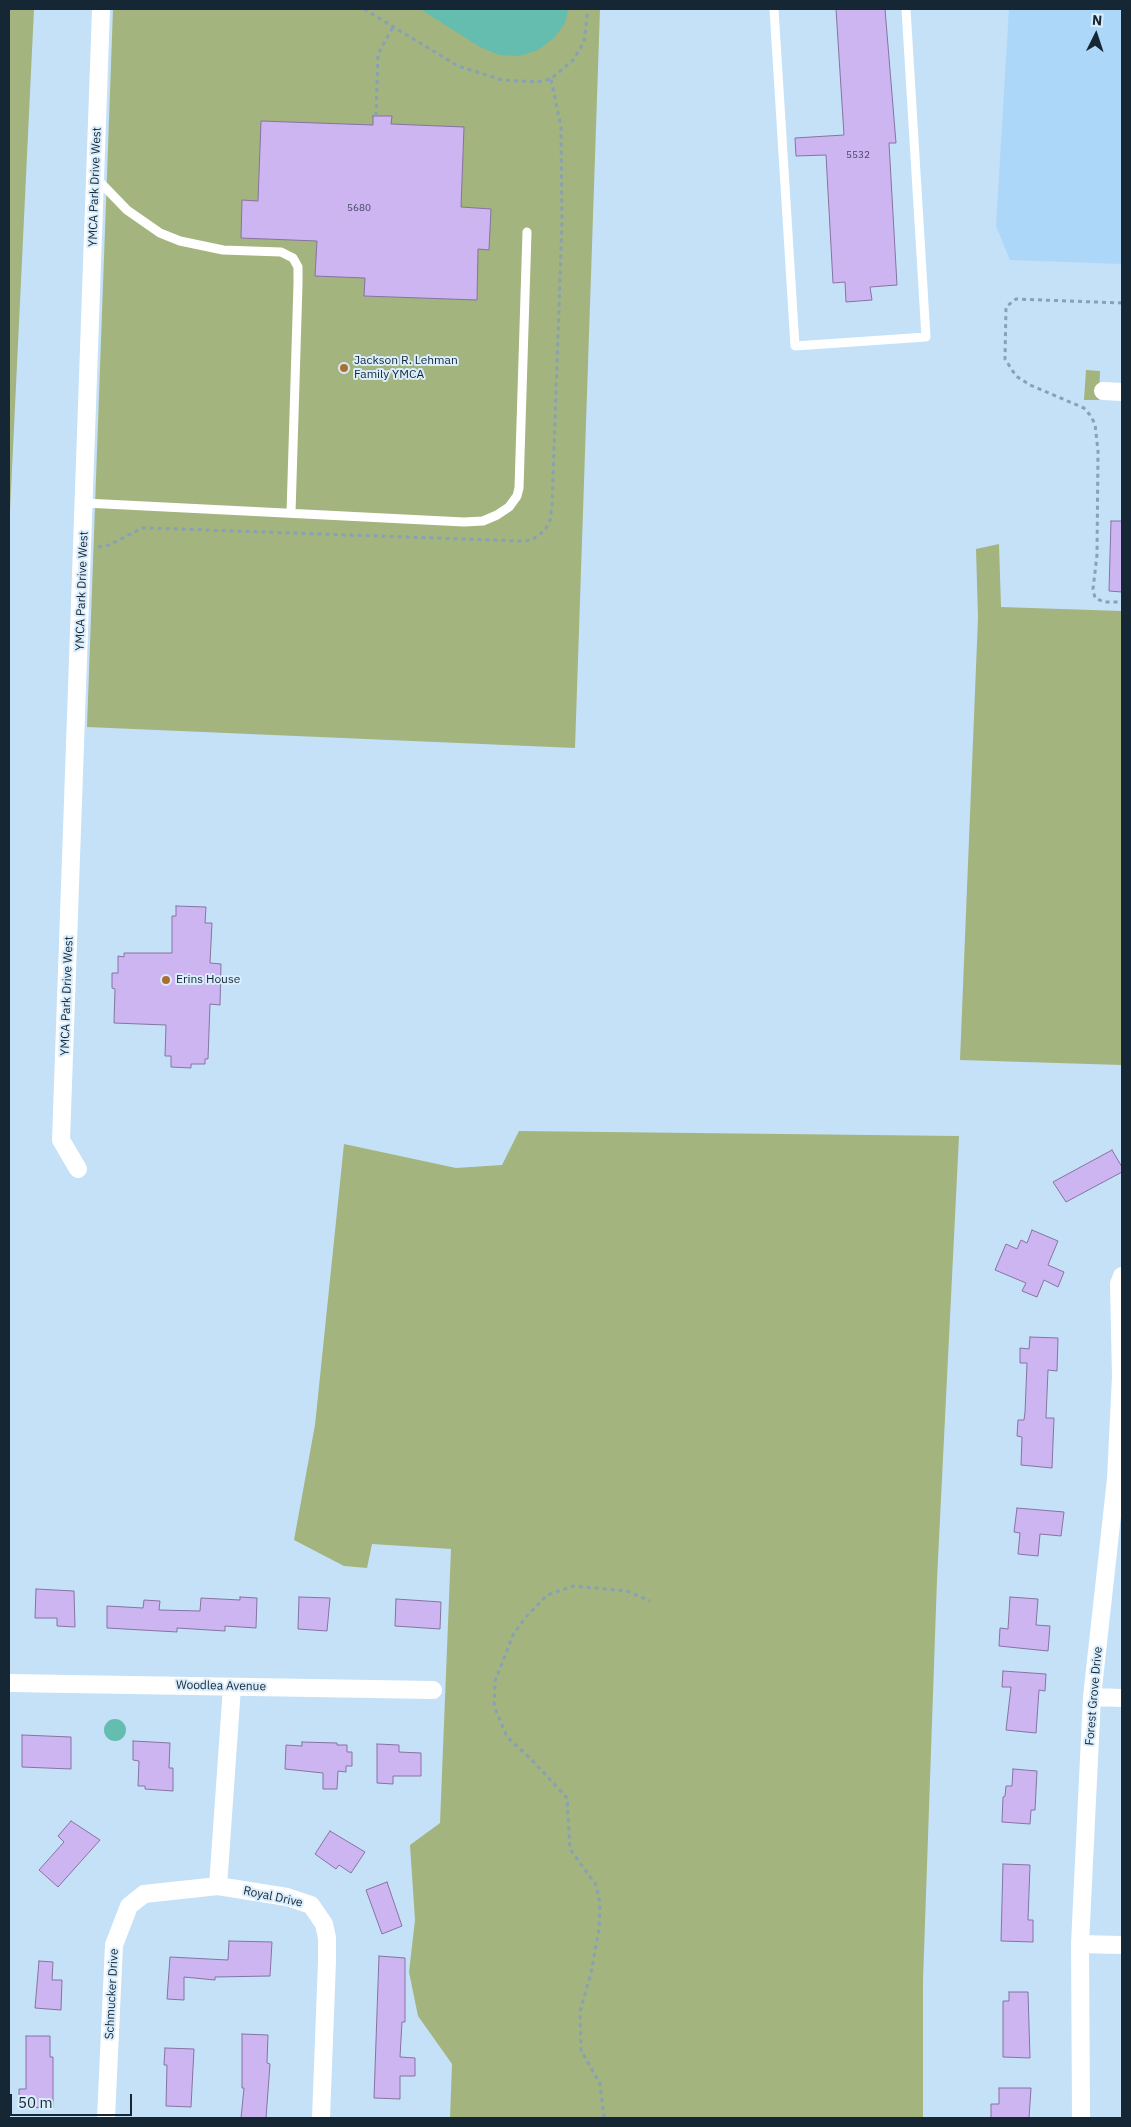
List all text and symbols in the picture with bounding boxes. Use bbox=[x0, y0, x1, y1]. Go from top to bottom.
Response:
north arrow bbox=[1071, 10, 1121, 60]
text: N bbox=[1091, 11, 1103, 29]
street label: YMCA Park Drive West bbox=[86, 127, 104, 247]
house number: 5532 bbox=[846, 149, 870, 161]
house number: 5680 bbox=[347, 202, 371, 214]
place label: Jackson R. Lehman Family YMCA bbox=[354, 354, 458, 382]
marker: Jackson R. Lehman Family YMCA bbox=[338, 362, 350, 374]
street label: YMCA Park Drive West bbox=[73, 531, 91, 651]
street label: YMCA Park Drive West bbox=[58, 936, 76, 1056]
place label: Erins House bbox=[176, 973, 240, 987]
marker: Erins House bbox=[160, 974, 172, 986]
street label: Forest Grove Drive bbox=[1083, 1646, 1105, 1746]
street label: Woodlea Avenue bbox=[176, 1678, 266, 1694]
street label: Royal Drive bbox=[242, 1884, 304, 1910]
street label: Schmucker Drive bbox=[102, 1948, 122, 2040]
scale bar bbox=[12, 2084, 135, 2116]
text: 50 m bbox=[18, 2093, 53, 2112]

